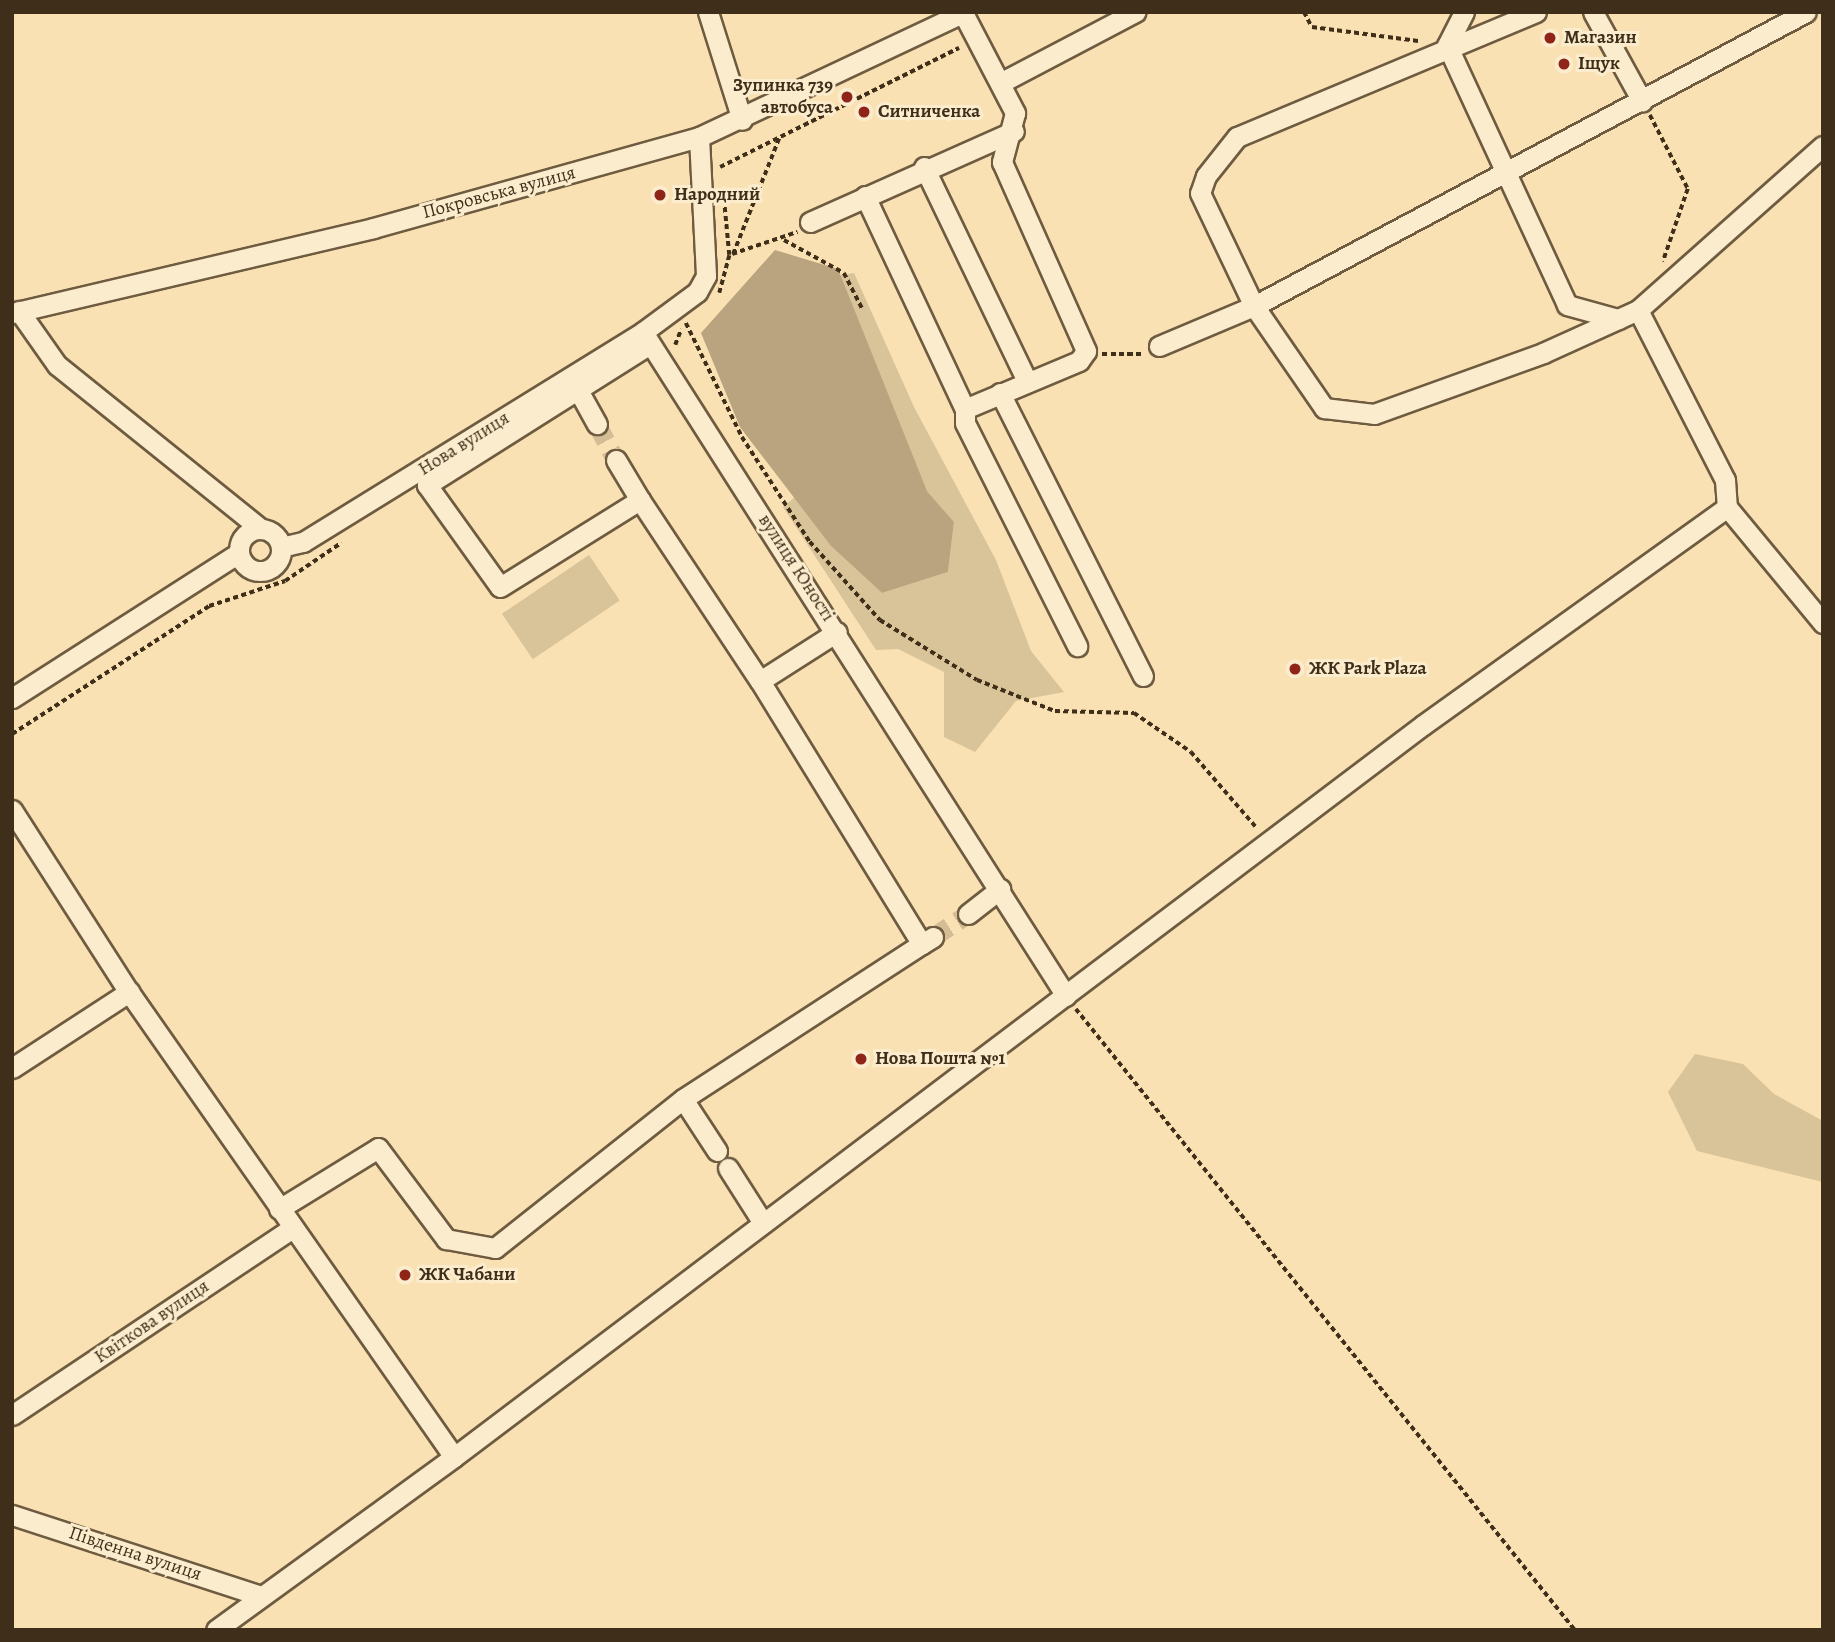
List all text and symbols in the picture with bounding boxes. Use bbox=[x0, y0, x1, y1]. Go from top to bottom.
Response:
place label: Магазин bbox=[1564, 27, 1637, 49]
marker: Магазин bbox=[1542, 30, 1558, 46]
place label: Іщук bbox=[1578, 53, 1620, 75]
marker: Іщук bbox=[1556, 56, 1572, 72]
place label: Зупинка 739 автобуса bbox=[733, 75, 833, 119]
marker: Зупинка 739 автобуса bbox=[839, 89, 855, 105]
place label: Ситниченка bbox=[878, 101, 980, 123]
marker: Ситниченка bbox=[856, 104, 872, 120]
street label: Покровська вулиця bbox=[420, 162, 578, 224]
place label: Народний bbox=[674, 184, 760, 206]
marker: Народний bbox=[652, 187, 668, 203]
street label: Нова вулиця bbox=[414, 407, 514, 481]
street label: вулиця Юності bbox=[753, 510, 839, 626]
place label: ЖК Park Plaza bbox=[1309, 658, 1427, 680]
marker: ЖК Park Plaza bbox=[1287, 661, 1303, 677]
place label: Нова Пошта №1 bbox=[875, 1048, 1005, 1070]
marker: Нова Пошта №1 bbox=[853, 1051, 869, 1067]
place label: ЖК Чабани bbox=[419, 1264, 516, 1286]
marker: ЖК Чабани bbox=[397, 1267, 413, 1283]
street label: Квіткова вулиця bbox=[90, 1275, 214, 1369]
street label: Південна вулиця bbox=[66, 1522, 204, 1586]

